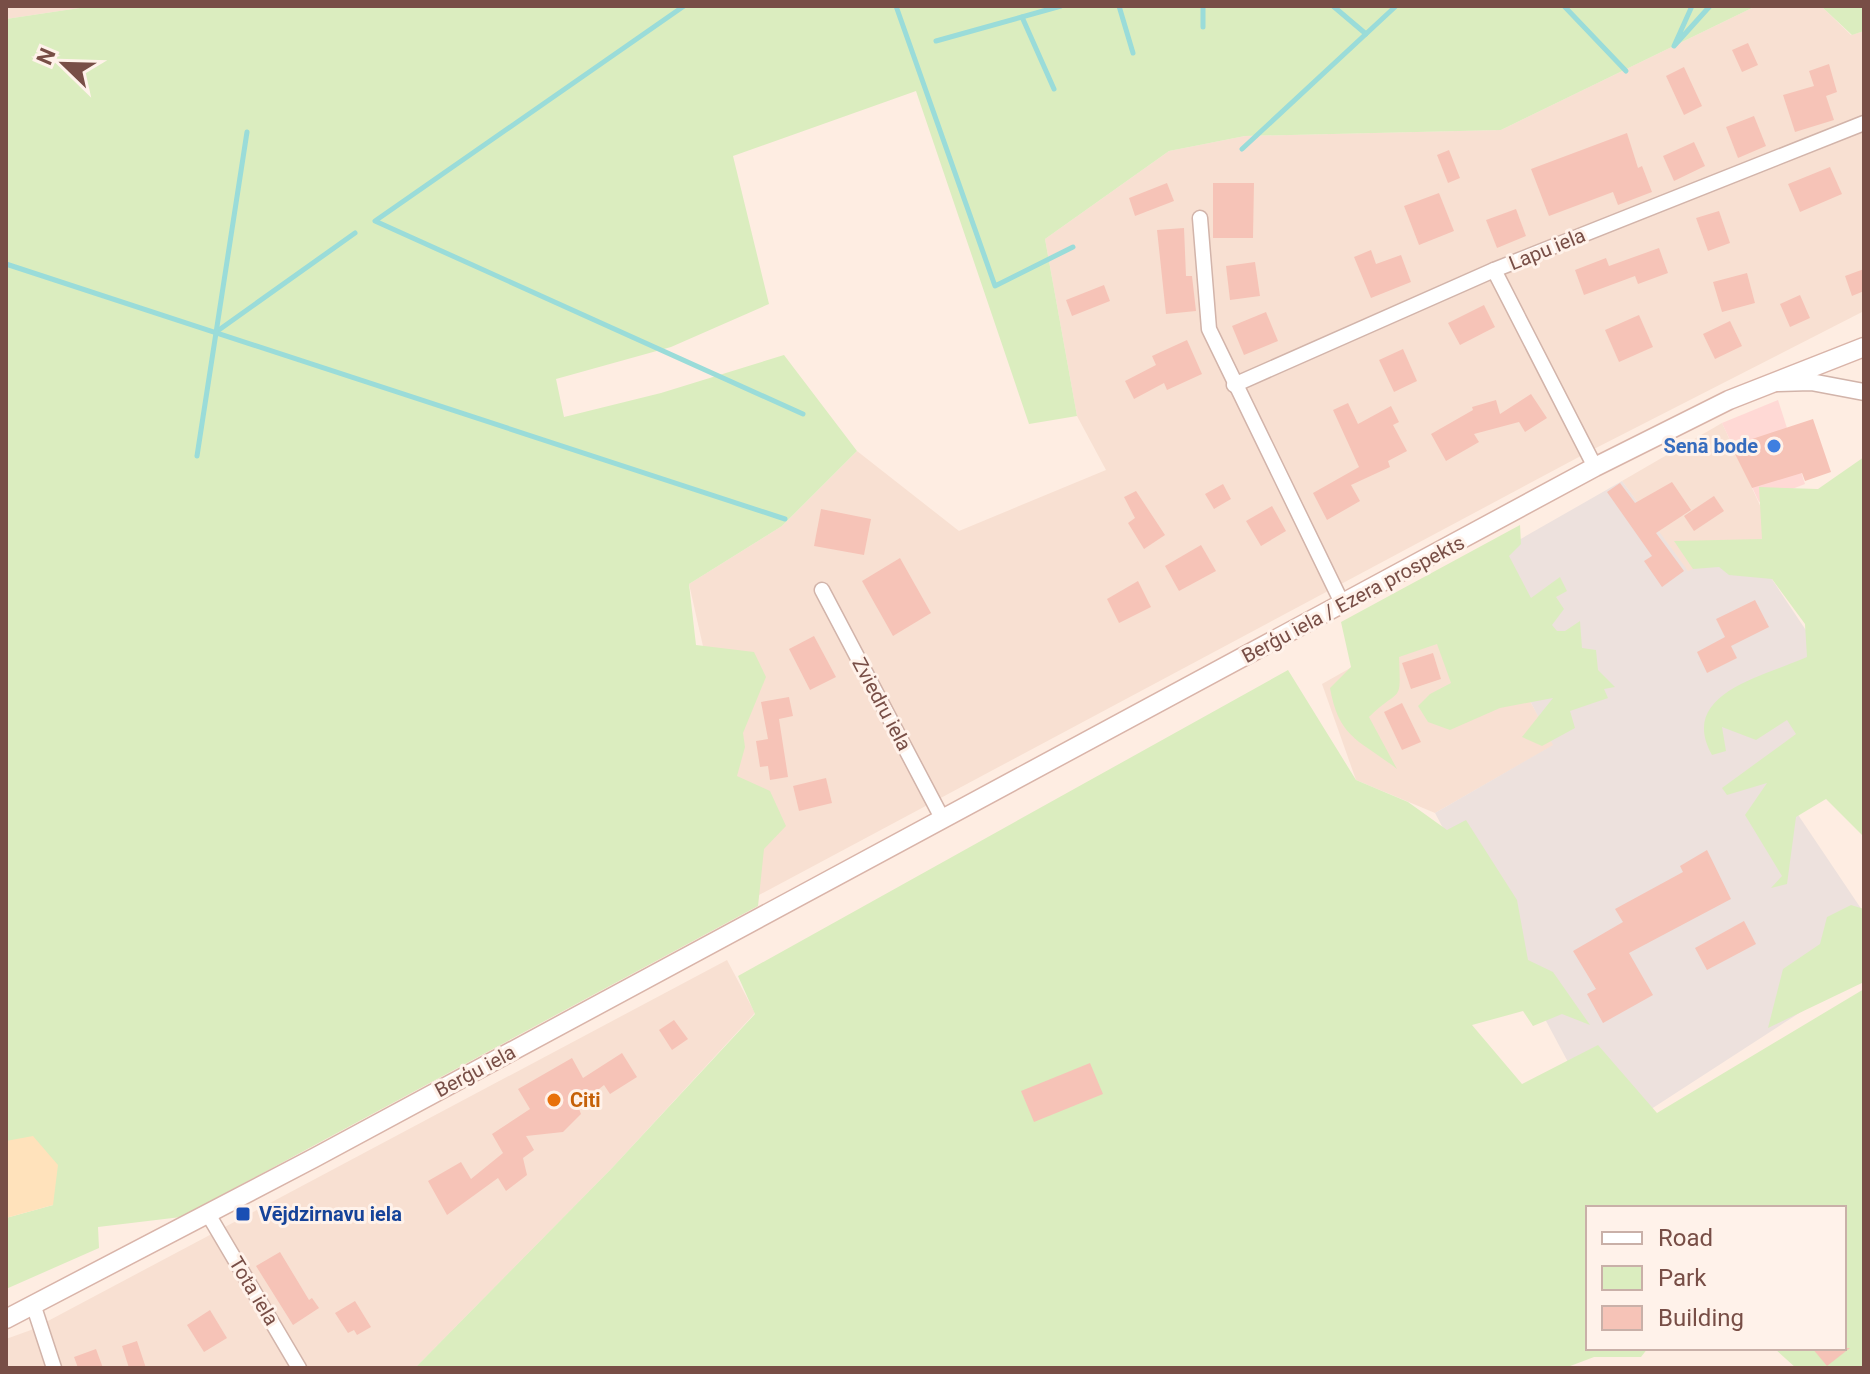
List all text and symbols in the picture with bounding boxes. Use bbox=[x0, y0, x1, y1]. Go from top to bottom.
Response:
north arrow bbox=[24, 24, 104, 104]
text: N bbox=[32, 44, 61, 68]
street label: Lapu iela bbox=[1505, 223, 1589, 275]
place label: Senā bode bbox=[1663, 434, 1758, 458]
marker: Senā bode bbox=[1765, 437, 1783, 455]
street label: Berģu iela / Ezera prospekts bbox=[1238, 530, 1468, 668]
street label: Zviedru iela bbox=[847, 653, 917, 755]
street label: Berģu iela bbox=[430, 1040, 520, 1102]
place label: Citi bbox=[570, 1088, 600, 1112]
marker: Citi bbox=[545, 1091, 563, 1109]
place label: Vējdzirnavu iela bbox=[259, 1202, 402, 1226]
marker: Vējdzirnavu iela bbox=[234, 1205, 252, 1223]
legend bbox=[1586, 1206, 1846, 1350]
text: Road bbox=[1658, 1224, 1713, 1252]
street label: Tota iela bbox=[224, 1252, 284, 1330]
text: Park bbox=[1658, 1264, 1707, 1292]
text: Building bbox=[1658, 1304, 1744, 1332]

